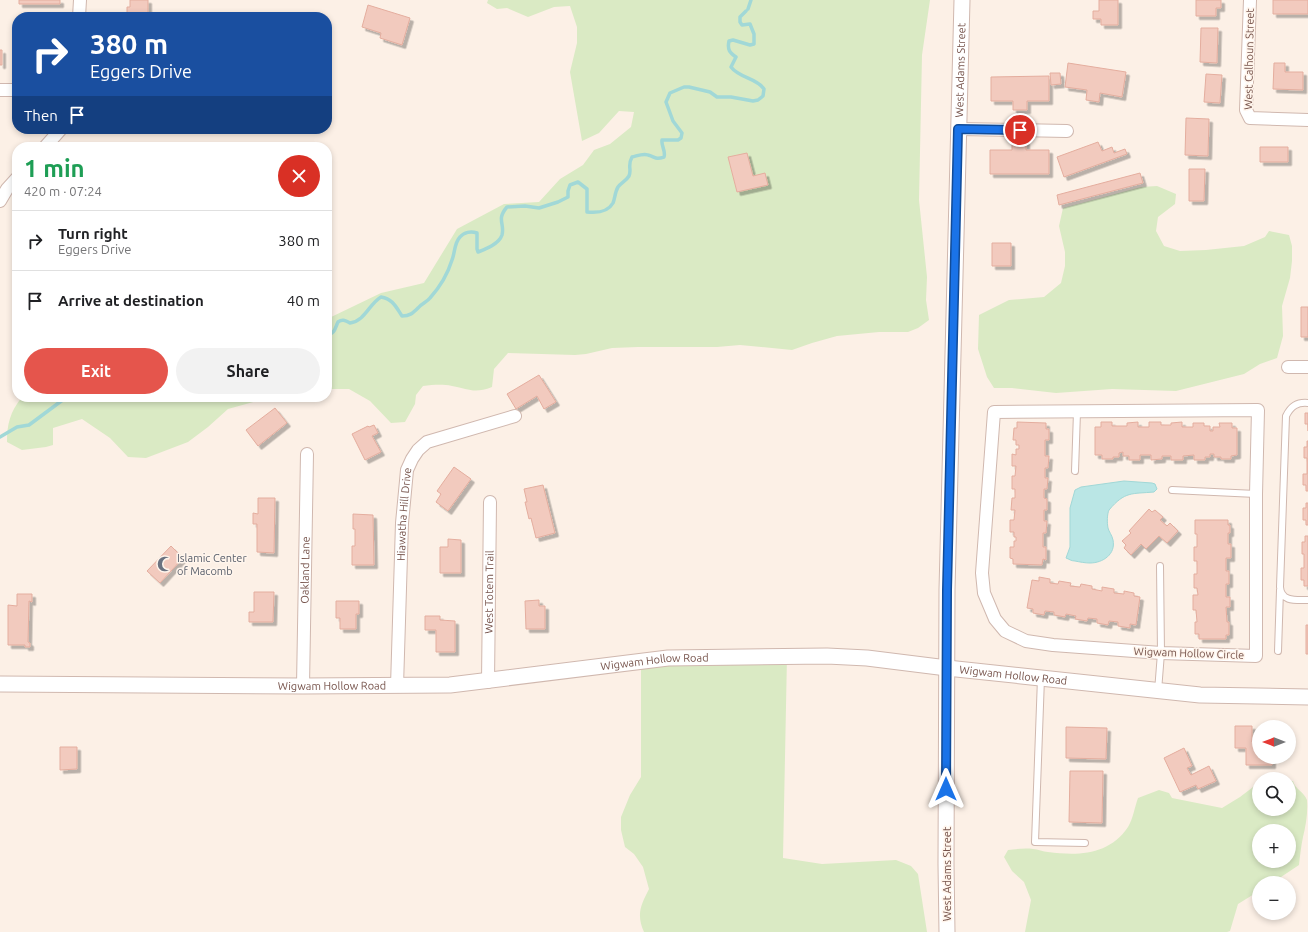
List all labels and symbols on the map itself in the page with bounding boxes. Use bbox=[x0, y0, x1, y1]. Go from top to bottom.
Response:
street label: West Calhoun Street bbox=[1242, 7, 1256, 110]
street label: West Adams Street bbox=[953, 22, 967, 118]
pin bbox=[1003, 113, 1037, 147]
street label: Hiawatha Hill Drive bbox=[395, 467, 413, 561]
street label: Oakland Lane bbox=[298, 536, 312, 604]
street label: West Totem Trail bbox=[483, 550, 495, 634]
place label: Islamic Center of Macomb bbox=[177, 552, 247, 577]
mosque icon: Islamic Center of Macomb bbox=[156, 555, 174, 573]
street label: Wigwam Hollow Circle bbox=[1134, 645, 1244, 661]
street label: Wigwam Hollow Road bbox=[600, 651, 709, 672]
street label: Wigwam Hollow Road bbox=[959, 663, 1068, 687]
street label: Wigwam Hollow Road bbox=[278, 679, 386, 692]
north arrow bbox=[1252, 720, 1296, 764]
position arrow bbox=[925, 768, 967, 810]
street label: West Adams Street bbox=[941, 826, 953, 921]

